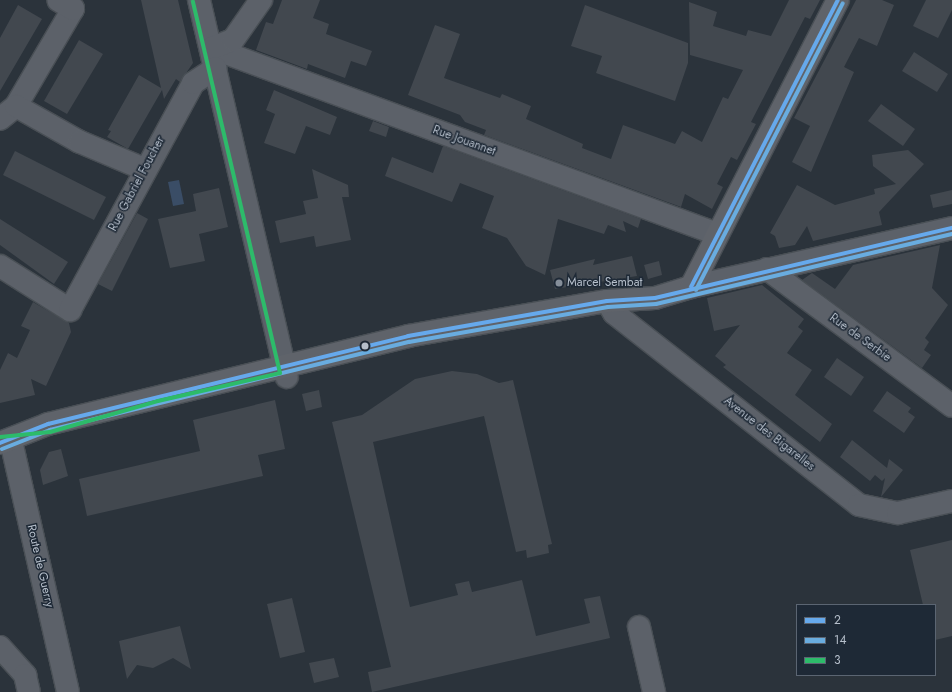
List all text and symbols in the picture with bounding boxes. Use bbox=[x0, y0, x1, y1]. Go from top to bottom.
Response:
street label: Rue Jouannet bbox=[431, 123, 497, 159]
street label: Rue Gabriel Foucher bbox=[106, 134, 168, 234]
place label: Marcel Sembat bbox=[567, 276, 642, 290]
marker: Marcel Sembat bbox=[554, 278, 564, 288]
street label: Rue de Serbie bbox=[826, 311, 894, 365]
unlabelled marker bbox=[360, 341, 370, 351]
street label: Avenue des Bigarelles bbox=[721, 394, 817, 474]
street label: Route de Guerry bbox=[23, 523, 57, 609]
legend bbox=[796, 604, 936, 676]
text: 2 bbox=[834, 611, 841, 629]
text: 14 bbox=[834, 631, 846, 649]
text: 3 bbox=[834, 651, 841, 669]

